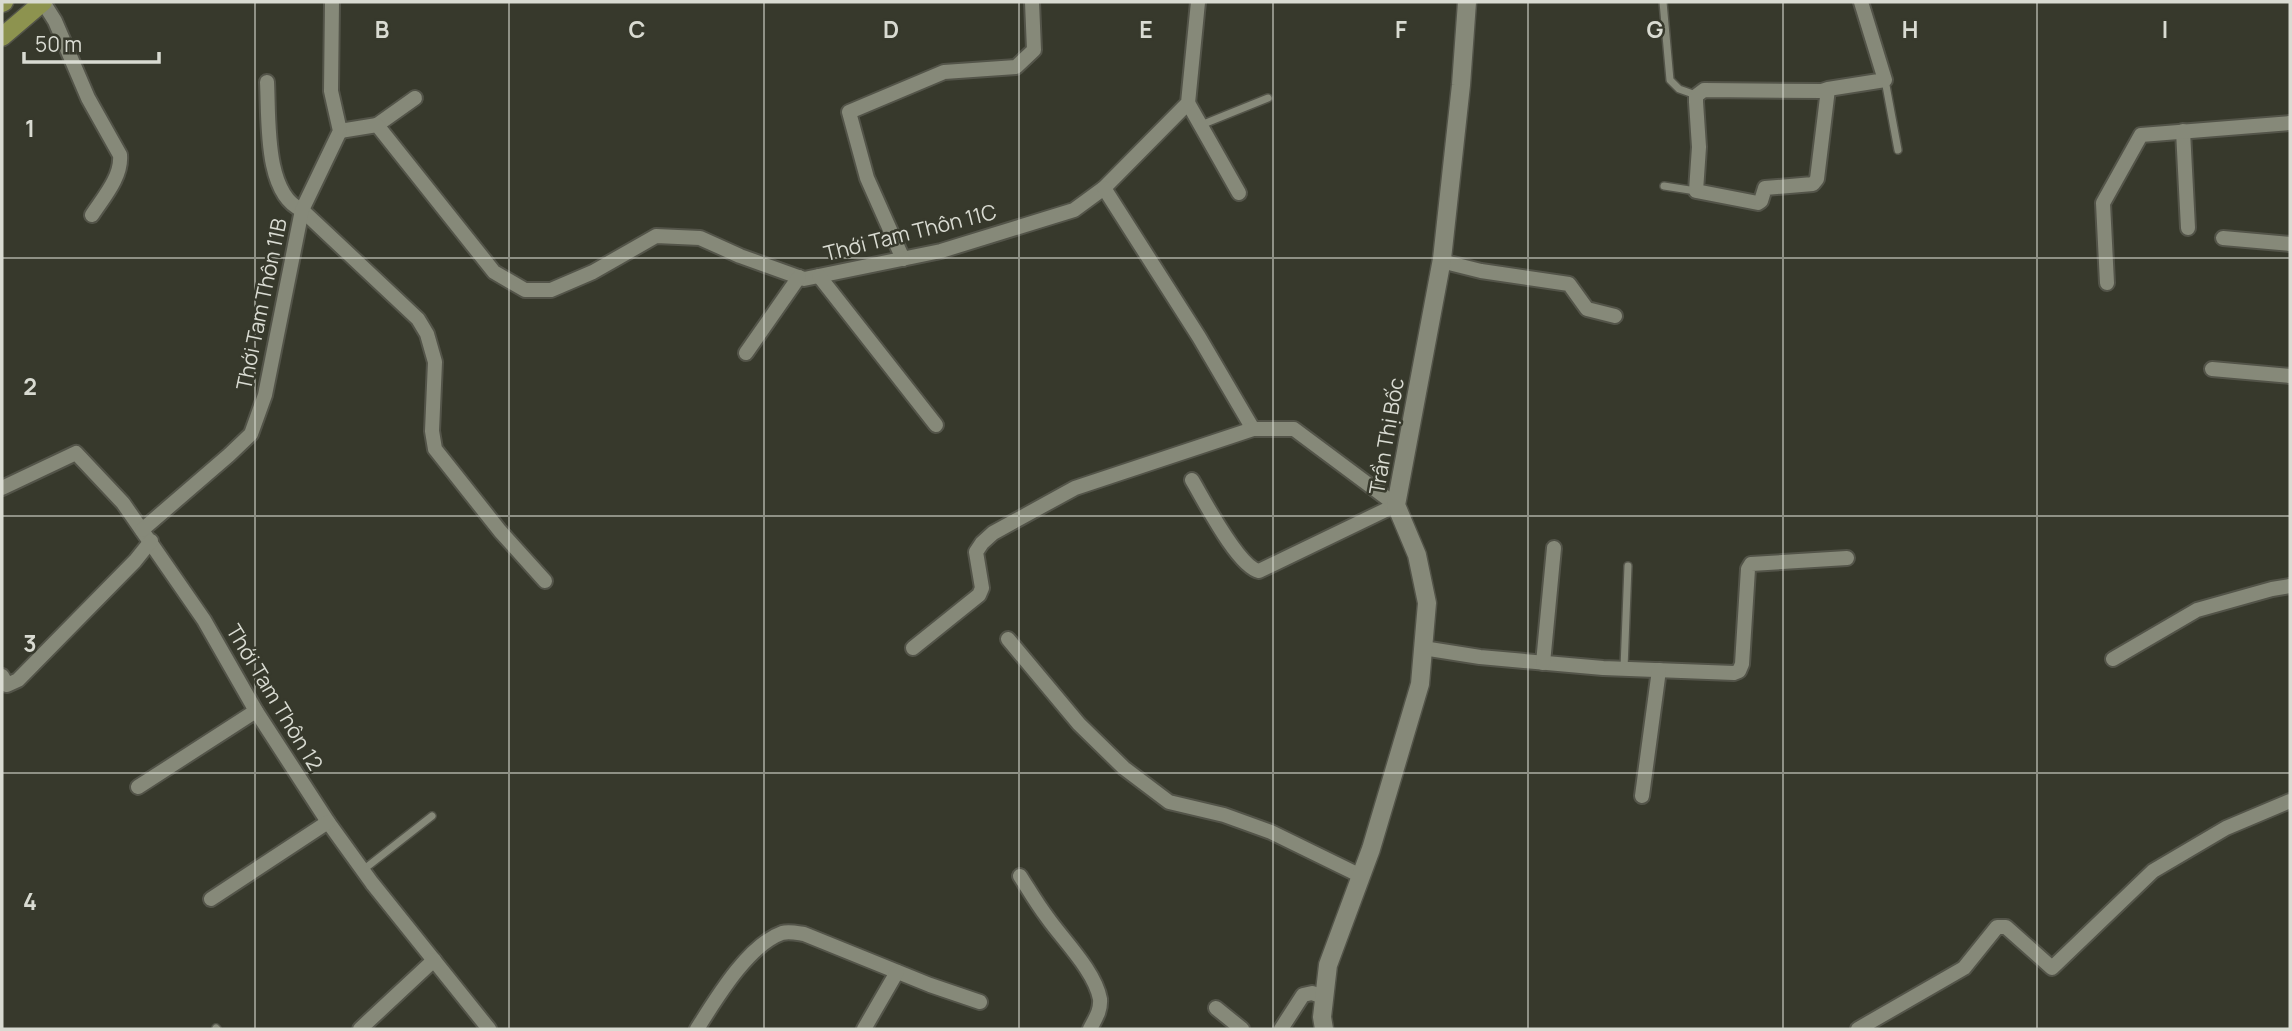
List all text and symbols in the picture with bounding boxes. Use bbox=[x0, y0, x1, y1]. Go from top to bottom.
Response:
text: B bbox=[375, 13, 389, 45]
text: C bbox=[629, 13, 646, 45]
text: D bbox=[883, 13, 899, 45]
text: E bbox=[1139, 13, 1153, 45]
text: F bbox=[1395, 13, 1407, 45]
text: G bbox=[1647, 13, 1664, 45]
text: H bbox=[1902, 13, 1918, 45]
text: I bbox=[2162, 13, 2168, 45]
scale bar bbox=[24, 21, 159, 65]
text: 50 m bbox=[35, 30, 82, 58]
text: 1 bbox=[25, 112, 35, 144]
street label: Thới Tam Thôn 11C bbox=[821, 197, 999, 267]
street label: Thới Tam Thôn 11B bbox=[229, 215, 293, 392]
text: 2 bbox=[23, 370, 37, 402]
street label: Trần Thị Bốc bbox=[1362, 375, 1410, 497]
street label: Thới Tam Thôn 12 bbox=[220, 619, 330, 775]
text: 3 bbox=[23, 627, 37, 659]
text: 4 bbox=[23, 885, 37, 917]

